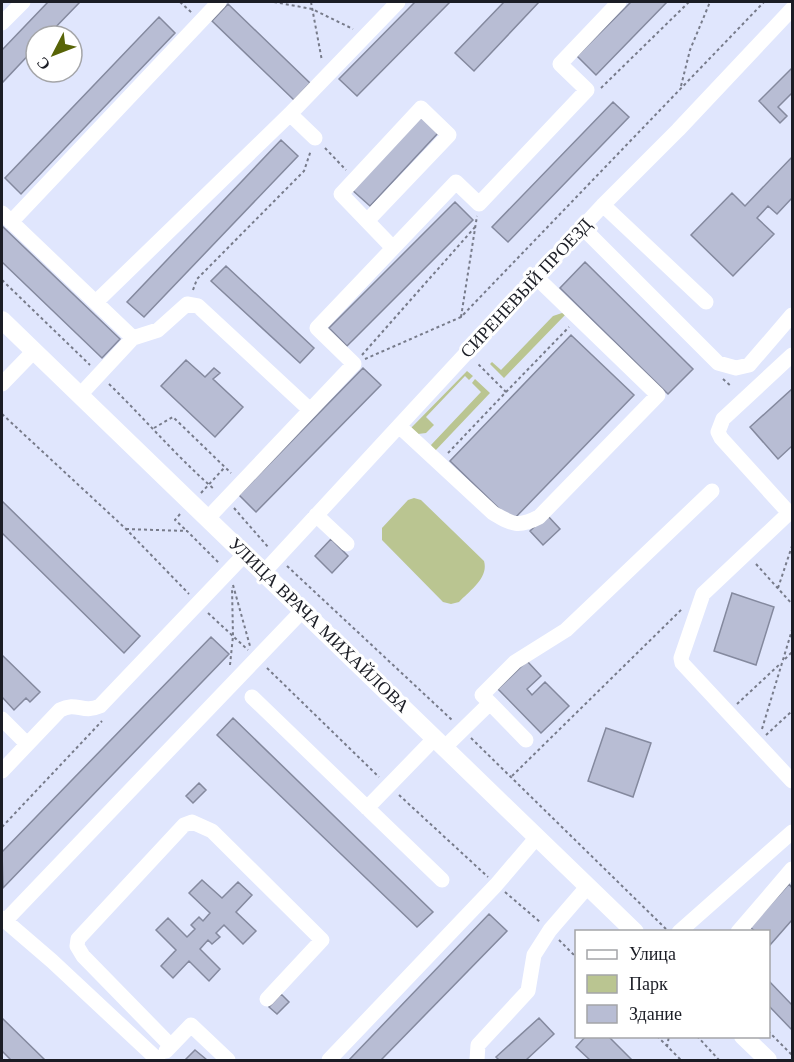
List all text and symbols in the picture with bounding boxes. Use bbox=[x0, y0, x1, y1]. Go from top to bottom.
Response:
north arrow bbox=[24, 24, 84, 84]
text: С bbox=[33, 54, 53, 74]
street label: СИРЕНЕВЫЙ ПРОЕЗД bbox=[456, 214, 596, 362]
street label: УЛИЦА ВРАЧА МИХАЙЛОВА bbox=[225, 534, 413, 716]
legend bbox=[575, 930, 770, 1038]
text: Улица bbox=[629, 944, 676, 964]
text: Парк bbox=[629, 974, 668, 994]
text: Здание bbox=[629, 1004, 682, 1024]

